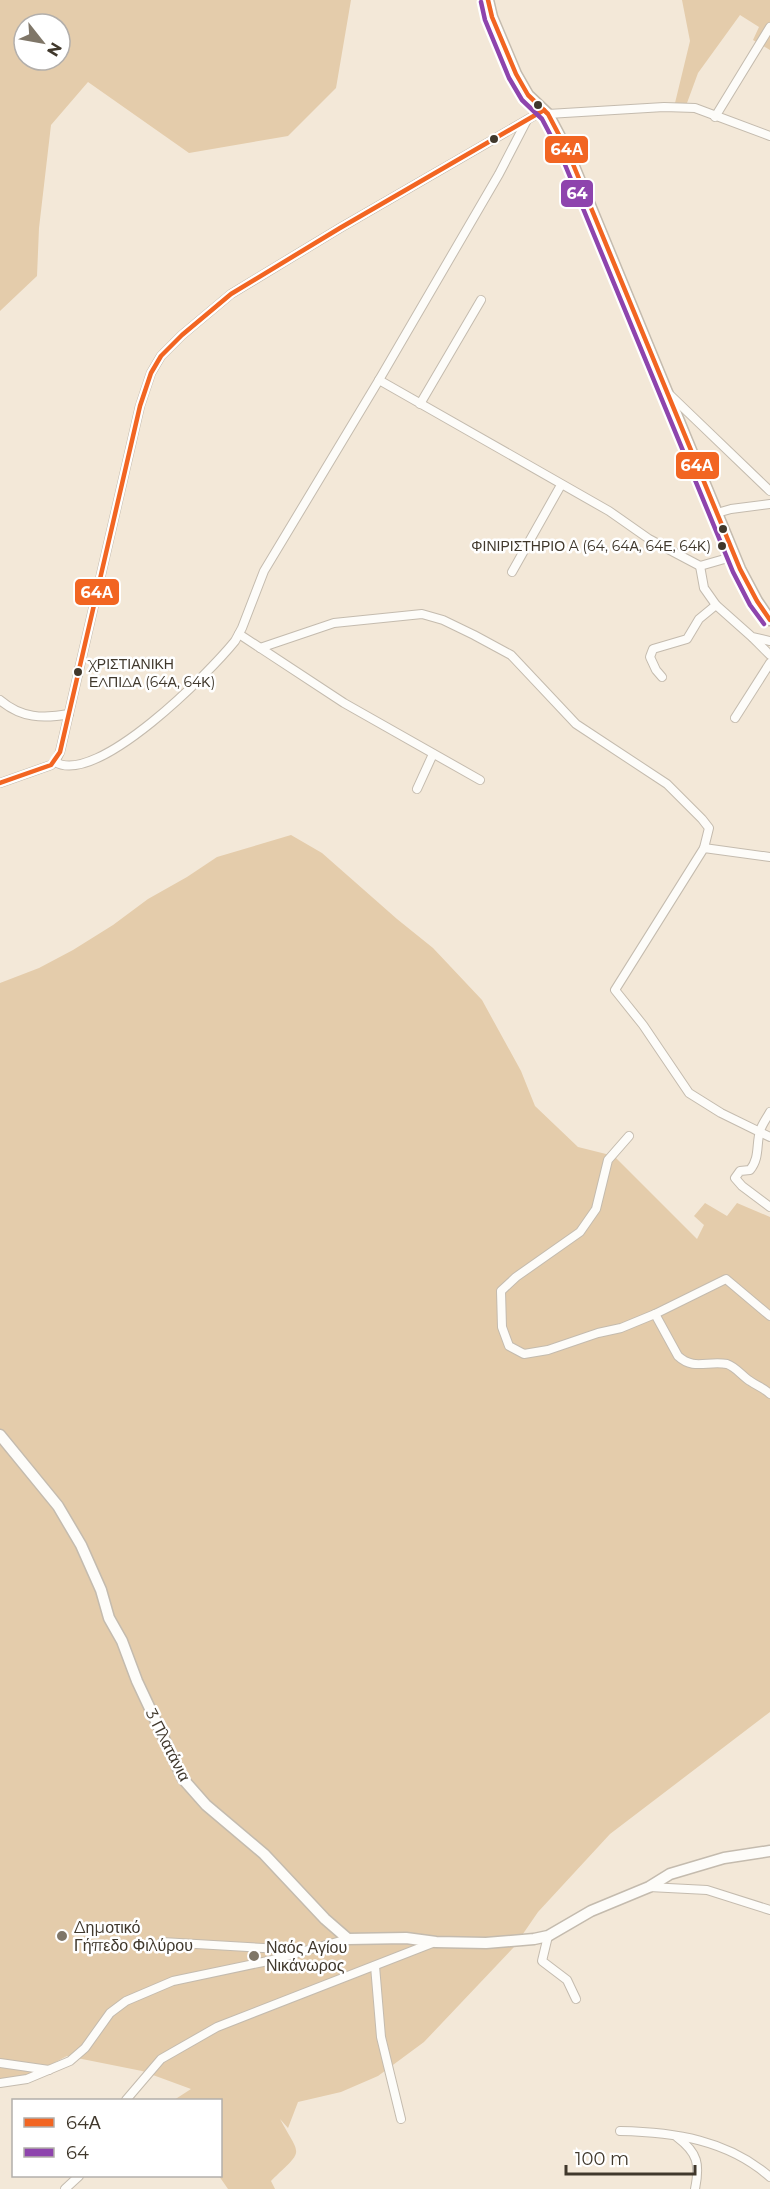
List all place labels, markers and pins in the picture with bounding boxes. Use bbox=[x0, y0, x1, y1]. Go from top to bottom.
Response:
unlabelled marker bbox=[532, 99, 544, 111]
unlabelled marker bbox=[488, 133, 500, 145]
unlabelled marker bbox=[717, 523, 729, 535]
place label: ΦΙΝΙΡΙΣΤΗΡΙΟ A (64, 64Α, 64Ε, 64Κ) bbox=[471, 537, 711, 555]
marker: ΦΙΝΙΡΙΣΤΗΡΙΟ A (64, 64Α, 64Ε, 64Κ) bbox=[716, 540, 728, 552]
place label: ΧΡΙΣΤΙΑΝΙΚΗ ΕΛΠΙΔΑ (64Α, 64Κ) bbox=[87, 655, 215, 691]
marker: ΧΡΙΣΤΙΑΝΙΚΗ ΕΛΠΙΔΑ (64Α, 64Κ) bbox=[72, 666, 84, 678]
place label: Δημοτικό Γήπεδο Φιλύρου bbox=[74, 1918, 193, 1955]
marker: Δημοτικό Γήπεδο Φιλύρου bbox=[55, 1929, 69, 1943]
place label: Ναός Αγίου Νικάνωρος bbox=[266, 1938, 347, 1975]
marker: Ναός Αγίου Νικάνωρος bbox=[247, 1949, 261, 1963]

